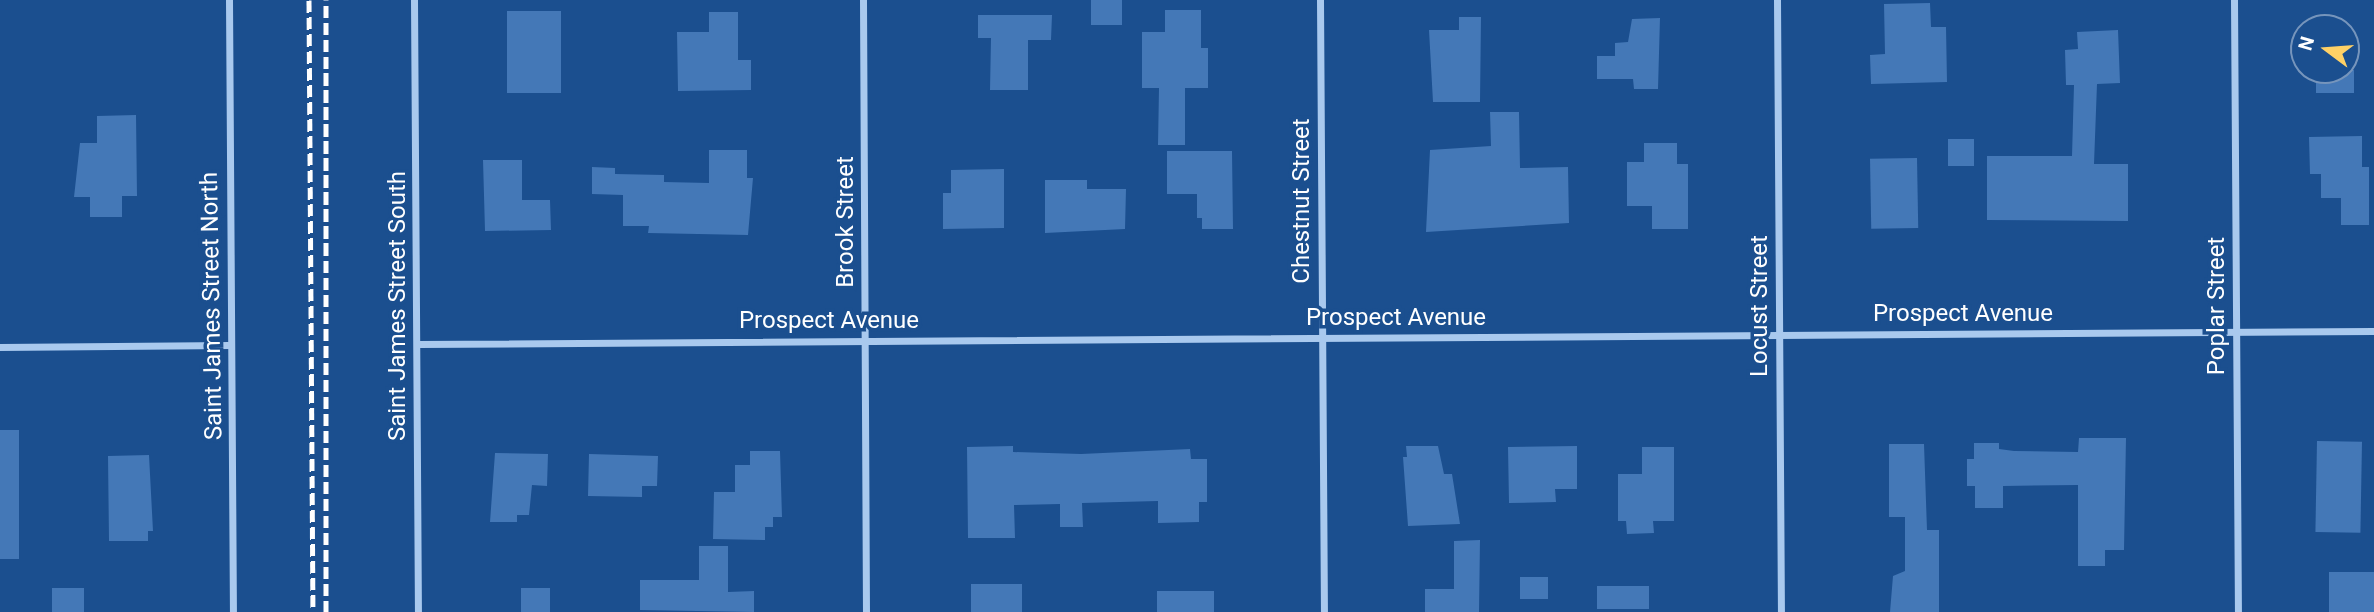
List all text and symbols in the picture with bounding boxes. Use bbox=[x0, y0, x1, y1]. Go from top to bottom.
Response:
north arrow bbox=[2290, 14, 2360, 84]
text: N bbox=[2293, 34, 2319, 53]
street label: Chestnut Street bbox=[1288, 118, 1316, 284]
street label: Brook Street bbox=[832, 156, 860, 288]
street label: Saint James Street South bbox=[384, 171, 412, 441]
street label: Saint James Street North bbox=[195, 172, 229, 440]
street label: Locust Street bbox=[1746, 235, 1774, 377]
street label: Poplar Street bbox=[2203, 237, 2231, 375]
street label: Prospect Avenue bbox=[1873, 300, 2053, 328]
street label: Prospect Avenue bbox=[1306, 304, 1486, 332]
street label: Prospect Avenue bbox=[739, 307, 919, 335]

